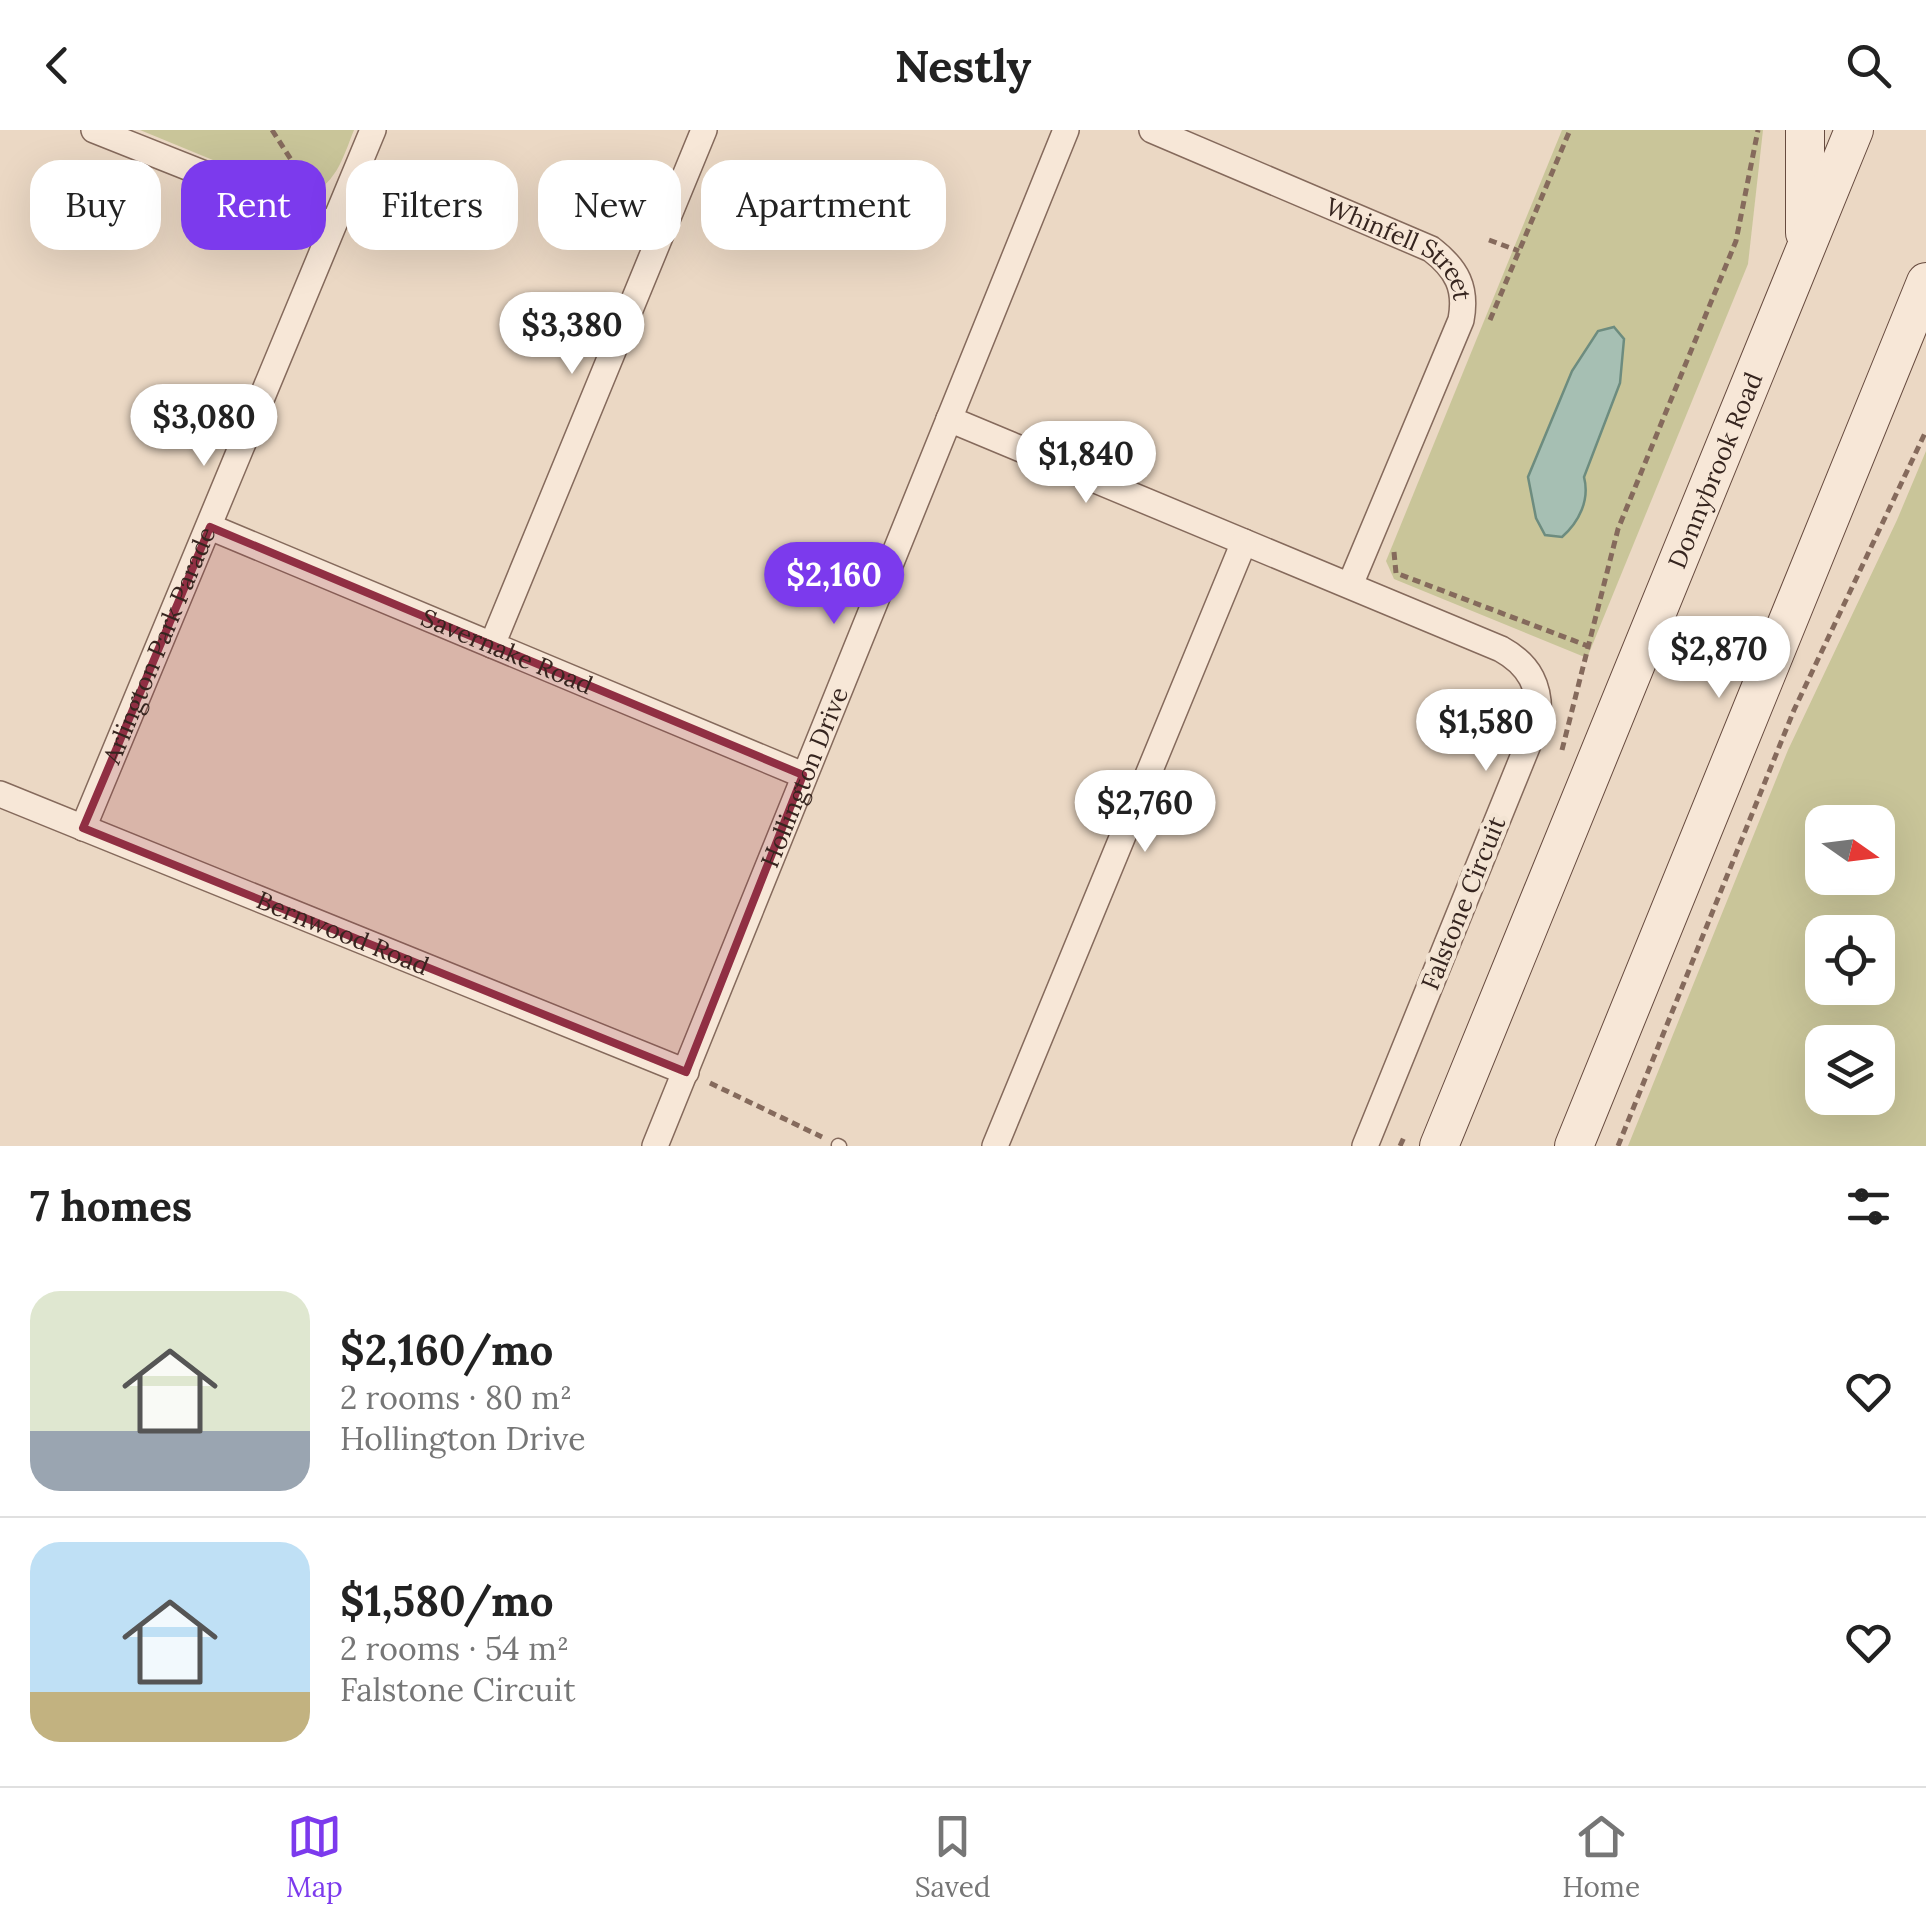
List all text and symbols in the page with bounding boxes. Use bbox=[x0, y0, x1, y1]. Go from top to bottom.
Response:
text: Nestly bbox=[895, 37, 1031, 94]
icon: back bbox=[30, 38, 85, 93]
icon: search bbox=[1841, 38, 1896, 93]
chip: Buy bbox=[30, 160, 161, 250]
chip: Rent bbox=[181, 160, 326, 250]
chip: Filters bbox=[346, 160, 518, 250]
chip: New bbox=[538, 160, 681, 250]
chip: Apartment bbox=[701, 160, 946, 250]
street label: Whinfell Street bbox=[1321, 190, 1479, 303]
pin: $3,380 bbox=[491, 292, 653, 377]
text: $3,380 bbox=[521, 304, 623, 345]
street label: Donnybrook Road bbox=[1661, 367, 1769, 573]
pin: $3,080 bbox=[123, 384, 285, 469]
text: $3,080 bbox=[152, 396, 256, 437]
pin: $1,840 bbox=[1005, 421, 1167, 506]
text: $1,840 bbox=[1038, 433, 1134, 474]
street label: Arlington Park Parade bbox=[95, 522, 222, 769]
pin: $2,160 bbox=[753, 542, 915, 627]
text: $2,160 bbox=[786, 554, 882, 595]
street label: Savernake Road bbox=[416, 601, 598, 701]
pin: $2,870 bbox=[1638, 616, 1800, 701]
text: $2,870 bbox=[1670, 628, 1768, 669]
street label: Hollington Drive bbox=[753, 682, 855, 872]
pin: $1,580 bbox=[1405, 689, 1567, 774]
text: $1,580 bbox=[1438, 701, 1534, 742]
pin: $2,760 bbox=[1064, 770, 1226, 855]
text: $2,760 bbox=[1097, 782, 1193, 823]
north arrow bbox=[1805, 805, 1895, 895]
map controls bbox=[1805, 805, 1895, 1115]
street label: Falstone Circuit bbox=[1414, 811, 1512, 994]
street label: Bernwood Road bbox=[252, 884, 434, 982]
button: locate bbox=[1805, 915, 1895, 1005]
button: layers bbox=[1805, 1025, 1895, 1115]
text: 7 homes bbox=[30, 1179, 192, 1233]
icon: filters bbox=[1841, 1179, 1896, 1234]
text: $2,160/mo bbox=[340, 1323, 553, 1377]
icon: home bbox=[110, 1331, 230, 1451]
icon: heart bbox=[1841, 1364, 1896, 1419]
text: 2 rooms · 80 m² bbox=[340, 1377, 572, 1418]
text: Hollington Drive bbox=[340, 1418, 585, 1459]
text: $1,580/mo bbox=[340, 1574, 554, 1628]
icon: home bbox=[110, 1582, 230, 1702]
icon: heart bbox=[1841, 1615, 1896, 1670]
text: 2 rooms · 54 m² bbox=[340, 1628, 569, 1669]
text: Falstone Circuit bbox=[340, 1669, 576, 1710]
tab: Map bbox=[286, 1809, 343, 1905]
tab: Saved bbox=[915, 1809, 990, 1905]
tab: Home bbox=[1562, 1809, 1640, 1905]

